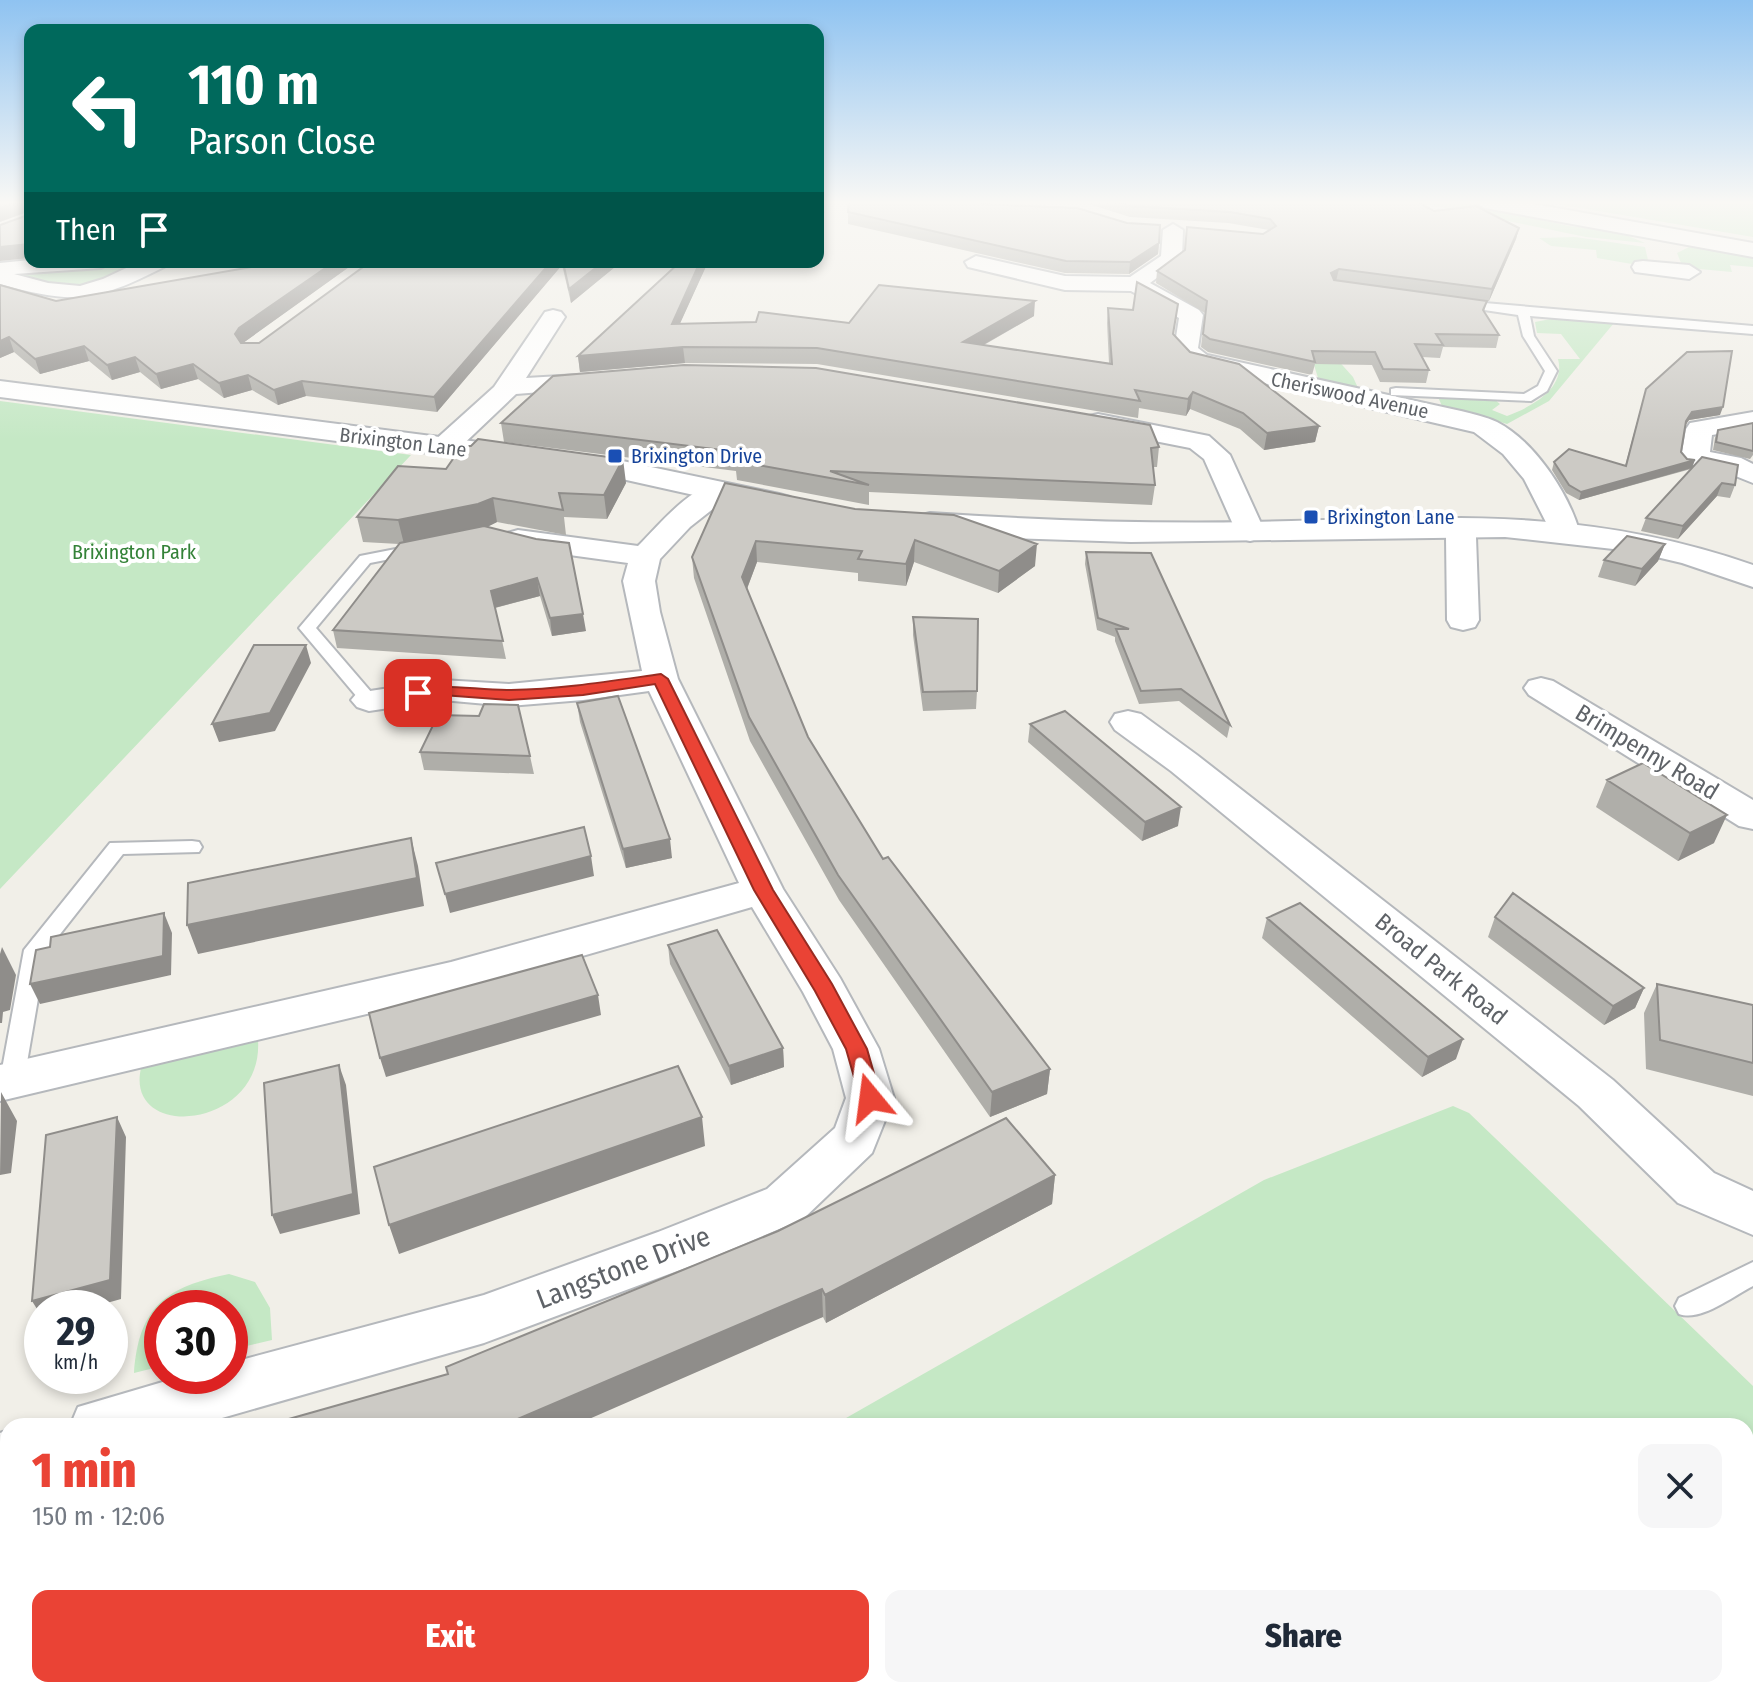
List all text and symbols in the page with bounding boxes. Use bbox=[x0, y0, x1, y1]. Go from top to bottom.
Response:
text: 110 m bbox=[188, 52, 319, 119]
icon: left bbox=[56, 56, 160, 160]
text: Parson Close bbox=[188, 120, 376, 164]
icon: arrive bbox=[132, 208, 176, 252]
text: Then bbox=[56, 212, 116, 248]
street label: Cheriswood Avenue bbox=[1269, 367, 1431, 423]
street label: Brixington Lane bbox=[338, 422, 468, 462]
place label: Brixington Drive bbox=[631, 444, 762, 468]
marker: Brixington Drive bbox=[606, 447, 624, 465]
place label: Brixington Lane bbox=[1327, 505, 1455, 529]
marker: Brixington Lane bbox=[1302, 508, 1320, 526]
park label: Brixington Park bbox=[72, 540, 197, 564]
pin bbox=[384, 659, 452, 727]
icon: arrive bbox=[396, 671, 440, 715]
street label: Brimpenny Road bbox=[1570, 698, 1724, 806]
street label: Broad Park Road bbox=[1369, 907, 1513, 1031]
position arrow bbox=[828, 1056, 912, 1140]
street label: Langstone Drive bbox=[532, 1219, 715, 1316]
speed limit sign: 30 bbox=[144, 1290, 248, 1394]
text: 29 bbox=[56, 1308, 95, 1356]
text: km/h bbox=[54, 1350, 98, 1374]
text: 1 min bbox=[32, 1442, 136, 1500]
button: close bbox=[1638, 1444, 1722, 1528]
text: 150 m · 12:06 bbox=[32, 1501, 165, 1532]
button: Exit bbox=[32, 1590, 869, 1682]
button: Share bbox=[885, 1590, 1722, 1682]

